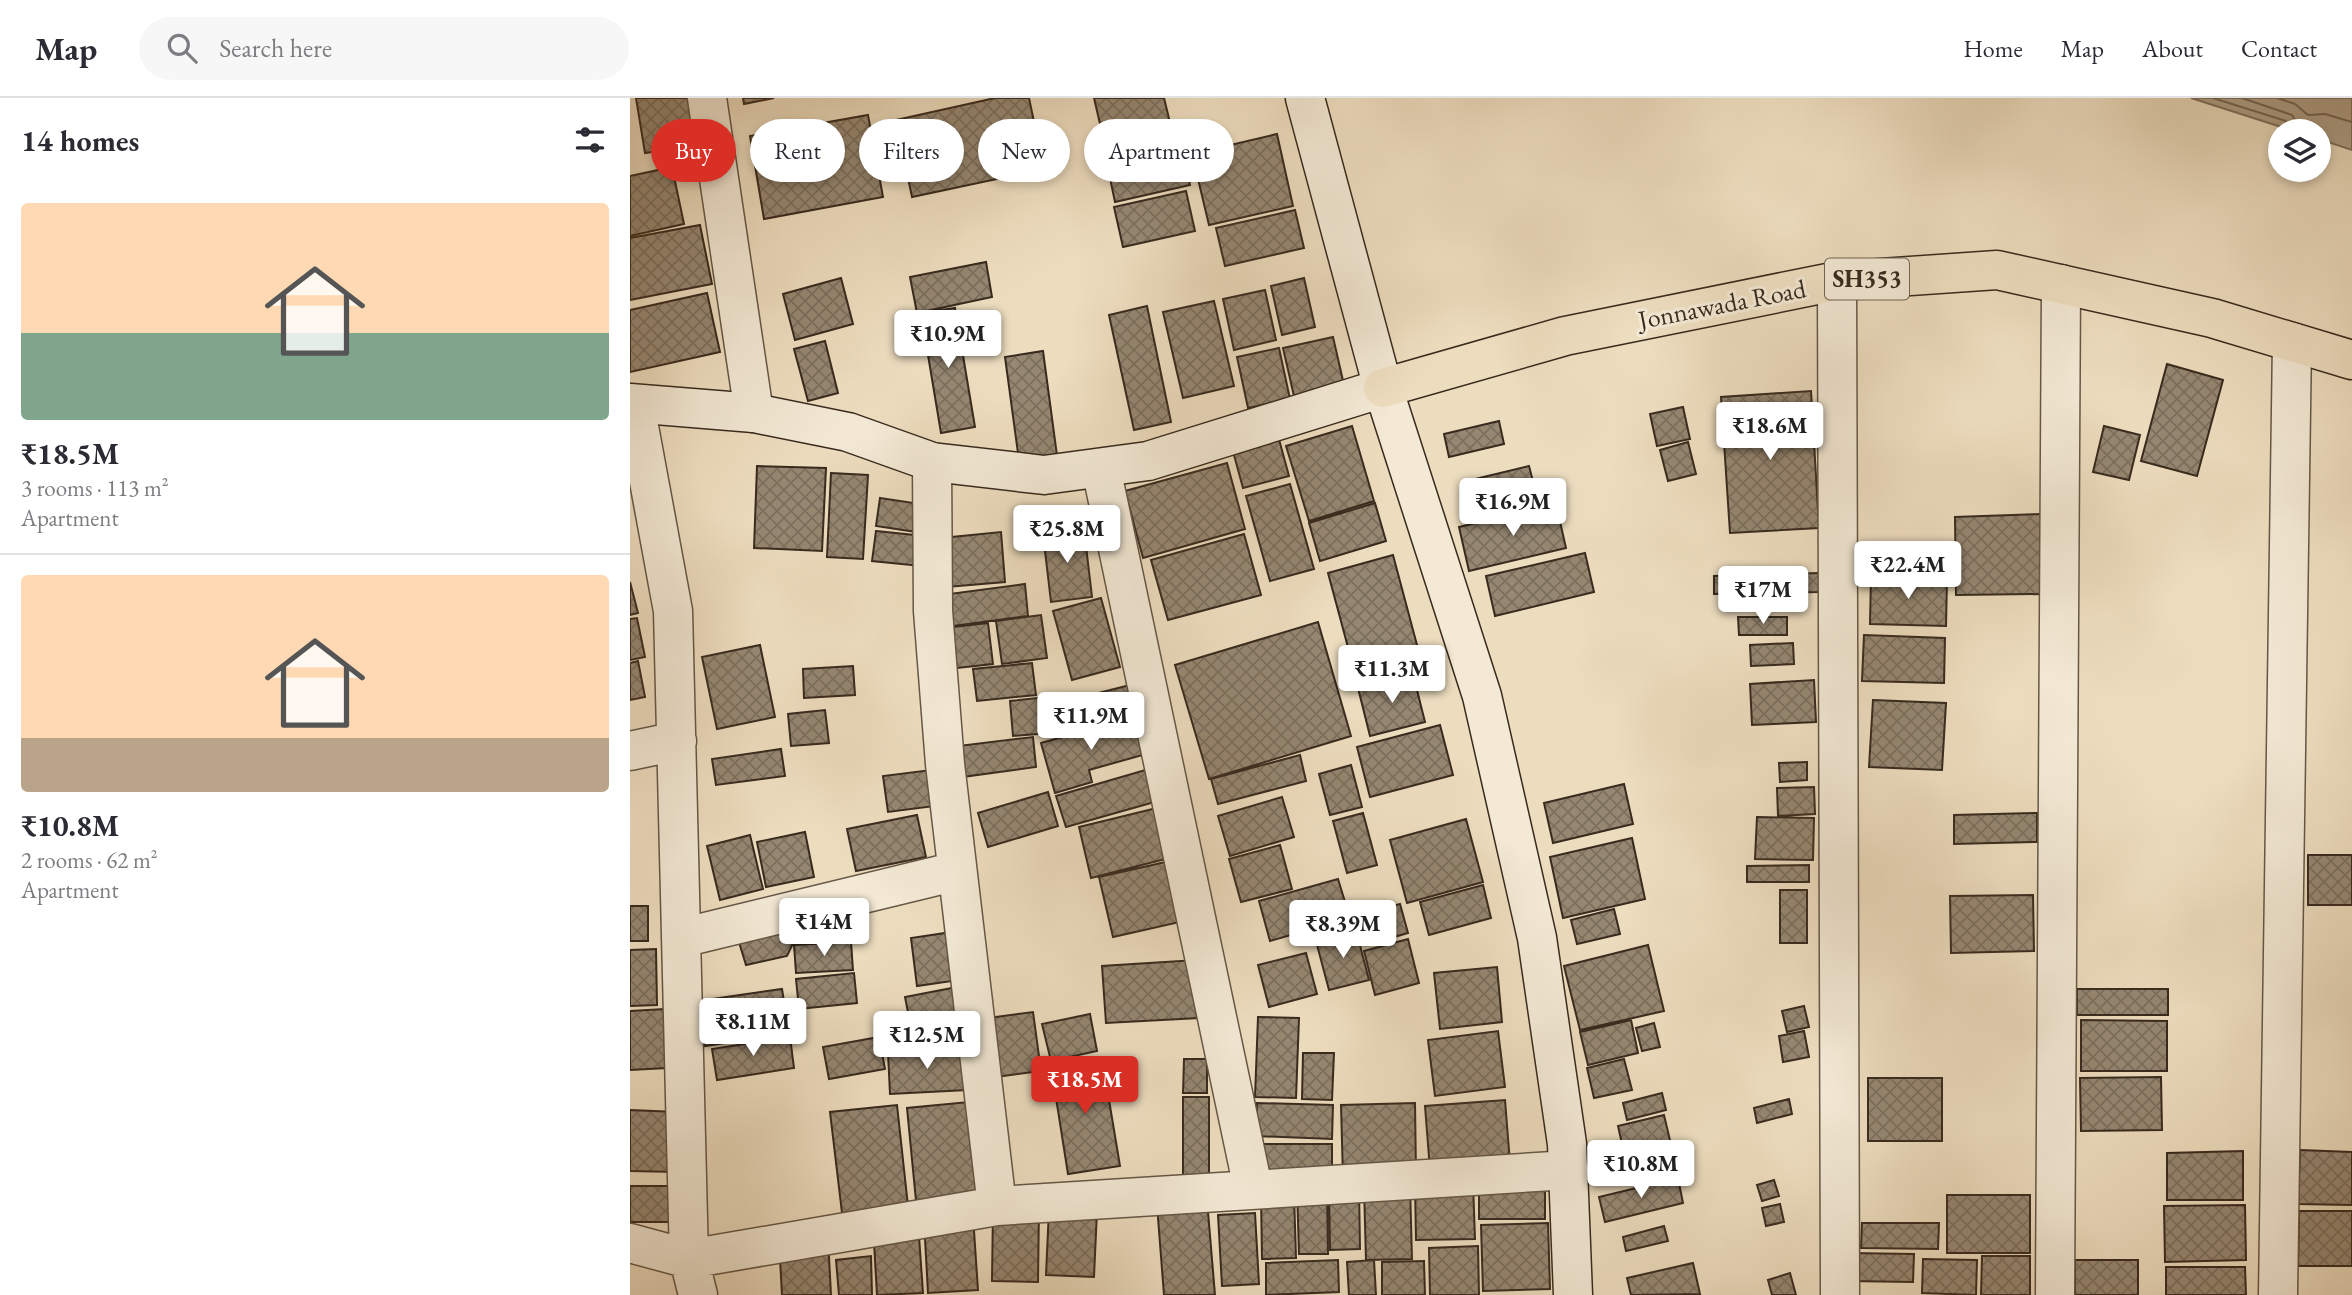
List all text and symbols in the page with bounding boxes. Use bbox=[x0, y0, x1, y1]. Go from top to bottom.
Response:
search box bbox=[139, 17, 629, 80]
text: Map bbox=[35, 27, 97, 70]
icon: search bbox=[163, 29, 201, 67]
text: Search here bbox=[219, 31, 332, 65]
text: Home bbox=[1963, 33, 2023, 64]
text: Map bbox=[2061, 33, 2104, 64]
text: About bbox=[2142, 33, 2203, 64]
text: Contact bbox=[2241, 33, 2317, 64]
chip: Buy bbox=[651, 119, 736, 182]
chip: Rent bbox=[750, 119, 845, 182]
chip: Filters bbox=[859, 119, 964, 182]
chip: New bbox=[978, 119, 1070, 182]
chip: Apartment bbox=[1084, 119, 1234, 182]
map controls bbox=[2268, 119, 2331, 182]
button: layers bbox=[2268, 119, 2331, 182]
text: 14 homes bbox=[21, 121, 139, 160]
icon: filters bbox=[571, 121, 609, 159]
icon: home bbox=[252, 248, 378, 374]
road number: SH353 bbox=[1825, 258, 1909, 300]
street label: Jonnawada Road bbox=[1633, 271, 1809, 337]
pin: ₹10.9M bbox=[891, 310, 1005, 370]
text: ₹10.9M bbox=[910, 318, 986, 348]
pin: ₹18.6M bbox=[1713, 402, 1827, 462]
text: ₹18.6M bbox=[1732, 410, 1808, 440]
text: ₹18.5M bbox=[21, 434, 119, 473]
text: 3 rooms · 113 m² bbox=[21, 473, 169, 503]
pin: ₹16.9M bbox=[1456, 478, 1570, 538]
text: ₹16.9M bbox=[1475, 486, 1551, 516]
text: Apartment bbox=[21, 503, 119, 533]
pin: ₹25.8M bbox=[1010, 505, 1124, 565]
text: ₹25.8M bbox=[1029, 513, 1105, 543]
pin: ₹22.4M bbox=[1851, 542, 1965, 601]
text: ₹22.4M bbox=[1870, 549, 1946, 579]
pin: ₹17M bbox=[1722, 566, 1804, 626]
text: ₹17M bbox=[1734, 574, 1792, 604]
icon: home bbox=[252, 620, 378, 746]
pin: ₹11.3M bbox=[1335, 646, 1449, 705]
text: ₹11.3M bbox=[1354, 653, 1430, 683]
pin: ₹11.9M bbox=[1034, 692, 1148, 752]
text: ₹11.9M bbox=[1053, 700, 1129, 730]
text: ₹10.8M bbox=[21, 806, 119, 845]
text: 2 rooms · 62 m² bbox=[21, 845, 158, 875]
text: Apartment bbox=[21, 875, 119, 905]
pin: ₹14M bbox=[783, 898, 865, 958]
pin: ₹8.39M bbox=[1286, 900, 1400, 960]
text: ₹14M bbox=[795, 906, 853, 936]
text: ₹8.39M bbox=[1305, 908, 1381, 938]
pin: ₹8.11M bbox=[696, 998, 810, 1058]
text: ₹8.11M bbox=[715, 1006, 791, 1036]
pin: ₹12.5M bbox=[870, 1012, 984, 1071]
text: ₹12.5M bbox=[889, 1019, 965, 1049]
pin: ₹18.5M bbox=[1028, 1056, 1142, 1116]
text: ₹18.5M bbox=[1047, 1064, 1123, 1094]
pin: ₹10.8M bbox=[1584, 1140, 1698, 1200]
text: ₹10.8M bbox=[1603, 1148, 1679, 1178]

